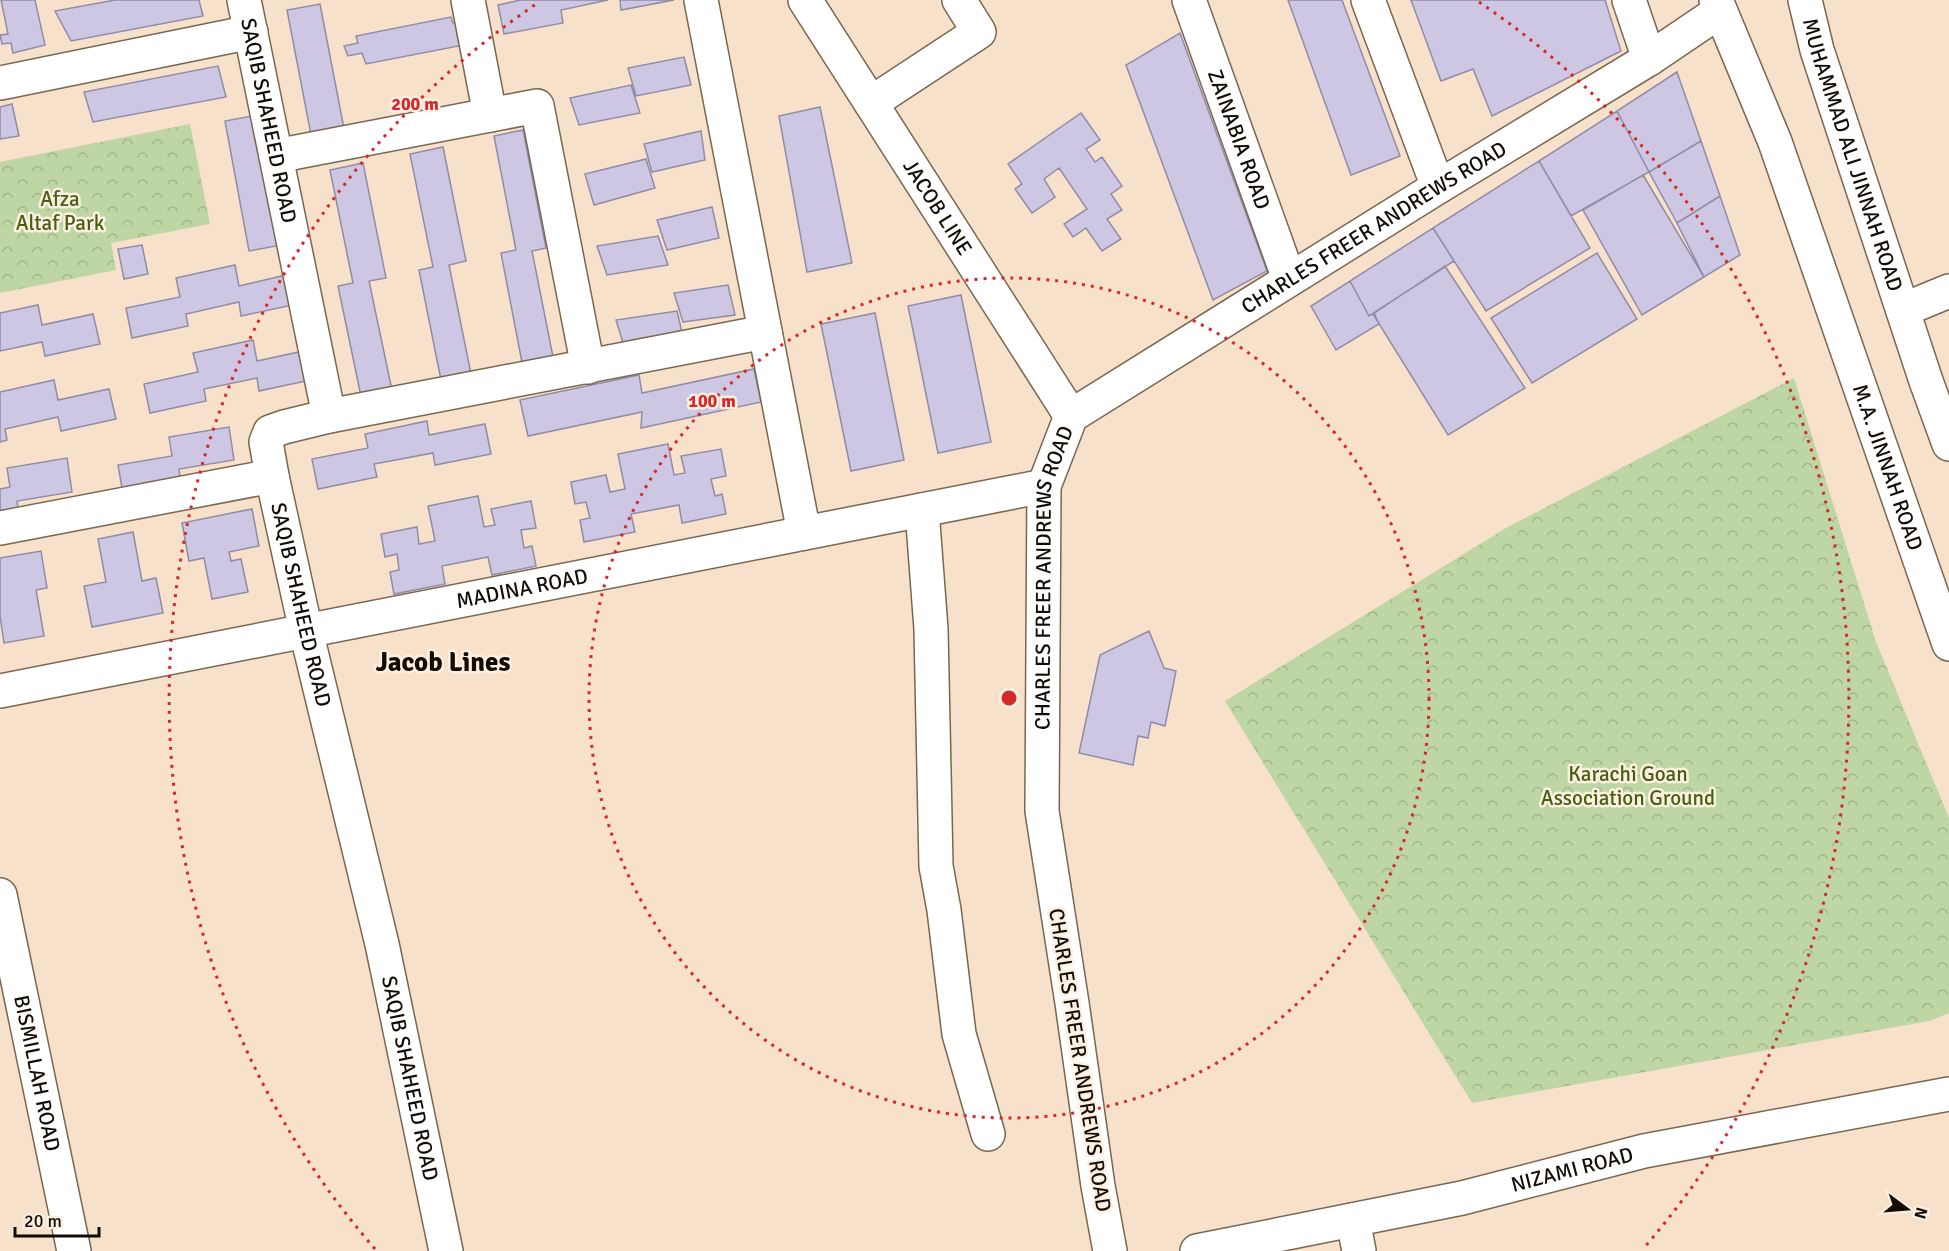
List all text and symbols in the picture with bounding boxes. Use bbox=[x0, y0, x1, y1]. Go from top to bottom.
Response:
street label: SAQIB SHAHEED ROAD bbox=[235, 16, 302, 225]
street label: MUHAMMAD ALI JINNAH ROAD bbox=[1797, 16, 1909, 295]
street label: ZAINABIA ROAD bbox=[1202, 66, 1276, 213]
text: 200 m bbox=[391, 93, 439, 115]
street label: CHARLES FREER ANDREWS ROAD bbox=[1236, 136, 1511, 320]
street label: JACOB LINE bbox=[897, 155, 978, 260]
park label: Afza Altaf Park bbox=[16, 186, 105, 236]
street label: M.A. JINNAH ROAD bbox=[1847, 381, 1929, 554]
text: 100 m bbox=[688, 390, 736, 412]
street label: CHARLES FREER ANDREWS ROAD bbox=[1029, 422, 1079, 730]
street label: SAQIB SHAHEED ROAD bbox=[265, 500, 337, 709]
street label: MADINA ROAD bbox=[454, 563, 590, 614]
district label: Jacob Lines bbox=[376, 646, 510, 679]
centre of rings bbox=[999, 688, 1019, 708]
park label: Karachi Goan Association Ground bbox=[1541, 761, 1715, 811]
street label: CHARLES FREER ANDREWS ROAD bbox=[1043, 906, 1117, 1214]
street label: SAQIB SHAHEED ROAD bbox=[376, 973, 444, 1183]
street label: BISMILLAH ROAD bbox=[8, 993, 66, 1154]
street label: NIZAMI ROAD bbox=[1508, 1141, 1636, 1198]
north arrow bbox=[1877, 1179, 1937, 1239]
scale bar bbox=[15, 1200, 99, 1238]
text: N bbox=[1909, 1205, 1932, 1221]
text: 20 m bbox=[24, 1210, 62, 1232]

